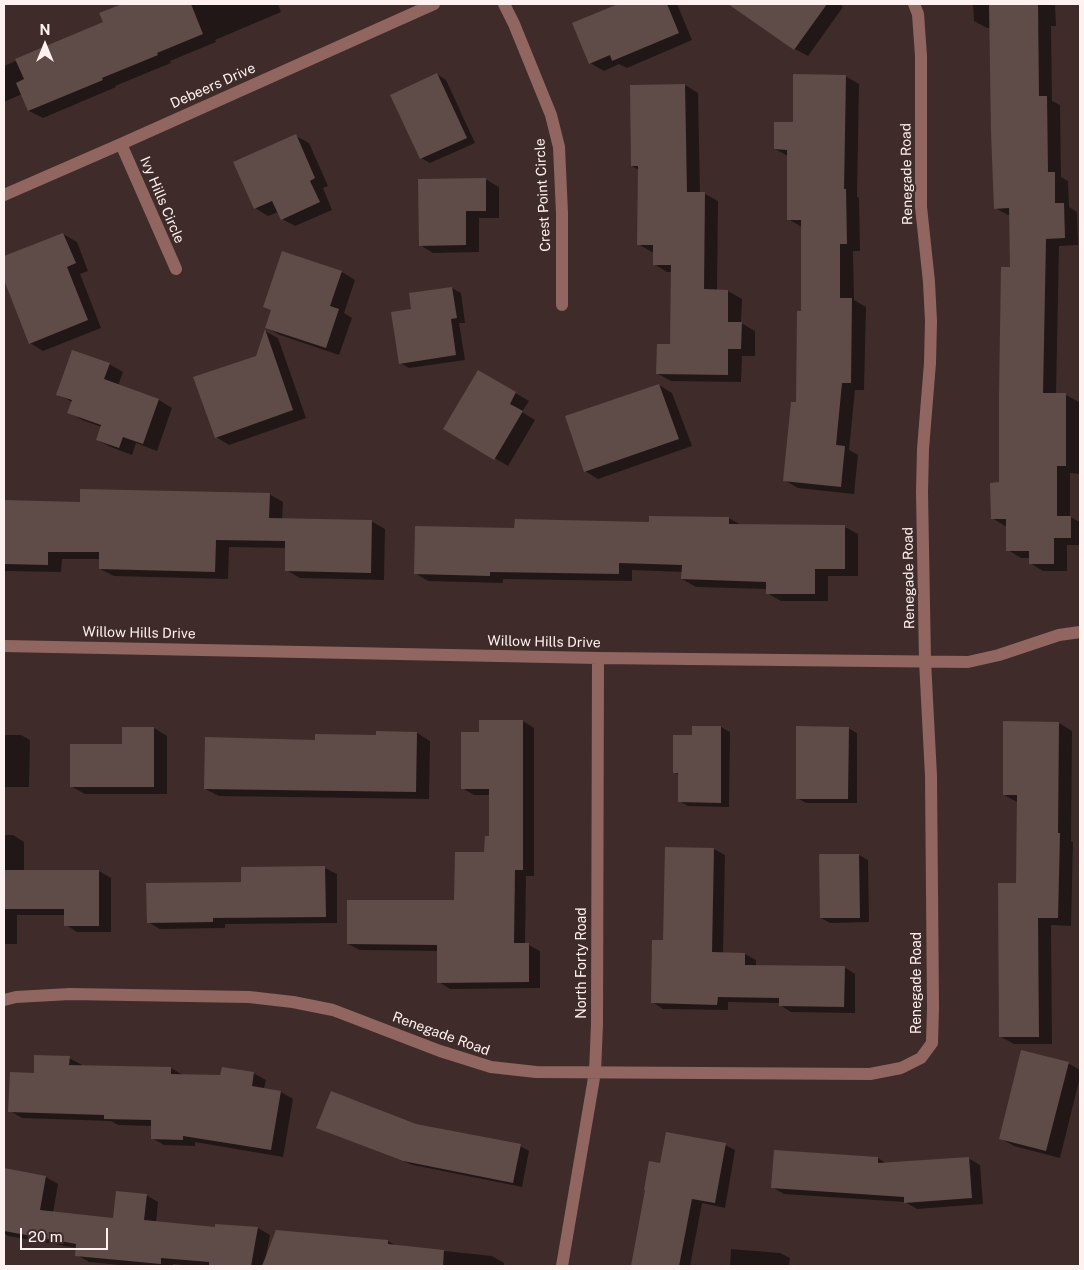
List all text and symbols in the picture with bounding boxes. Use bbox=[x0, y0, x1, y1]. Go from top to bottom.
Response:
north arrow bbox=[20, 20, 70, 70]
text: N bbox=[40, 22, 50, 38]
street label: Debeers Drive bbox=[168, 60, 258, 112]
street label: Renegade Road bbox=[898, 123, 916, 225]
street label: Crest Point Circle bbox=[532, 138, 554, 252]
street label: Ivy Hills Circle bbox=[136, 154, 188, 246]
street label: Renegade Road bbox=[900, 527, 918, 629]
street label: Willow Hills Drive bbox=[82, 624, 196, 642]
street label: Willow Hills Drive bbox=[487, 633, 601, 651]
street label: North Forty Road bbox=[574, 907, 590, 1019]
street label: Renegade Road bbox=[909, 932, 925, 1034]
street label: Renegade Road bbox=[390, 1009, 492, 1059]
scale bar bbox=[22, 1218, 110, 1250]
text: 20 m bbox=[28, 1228, 63, 1245]

